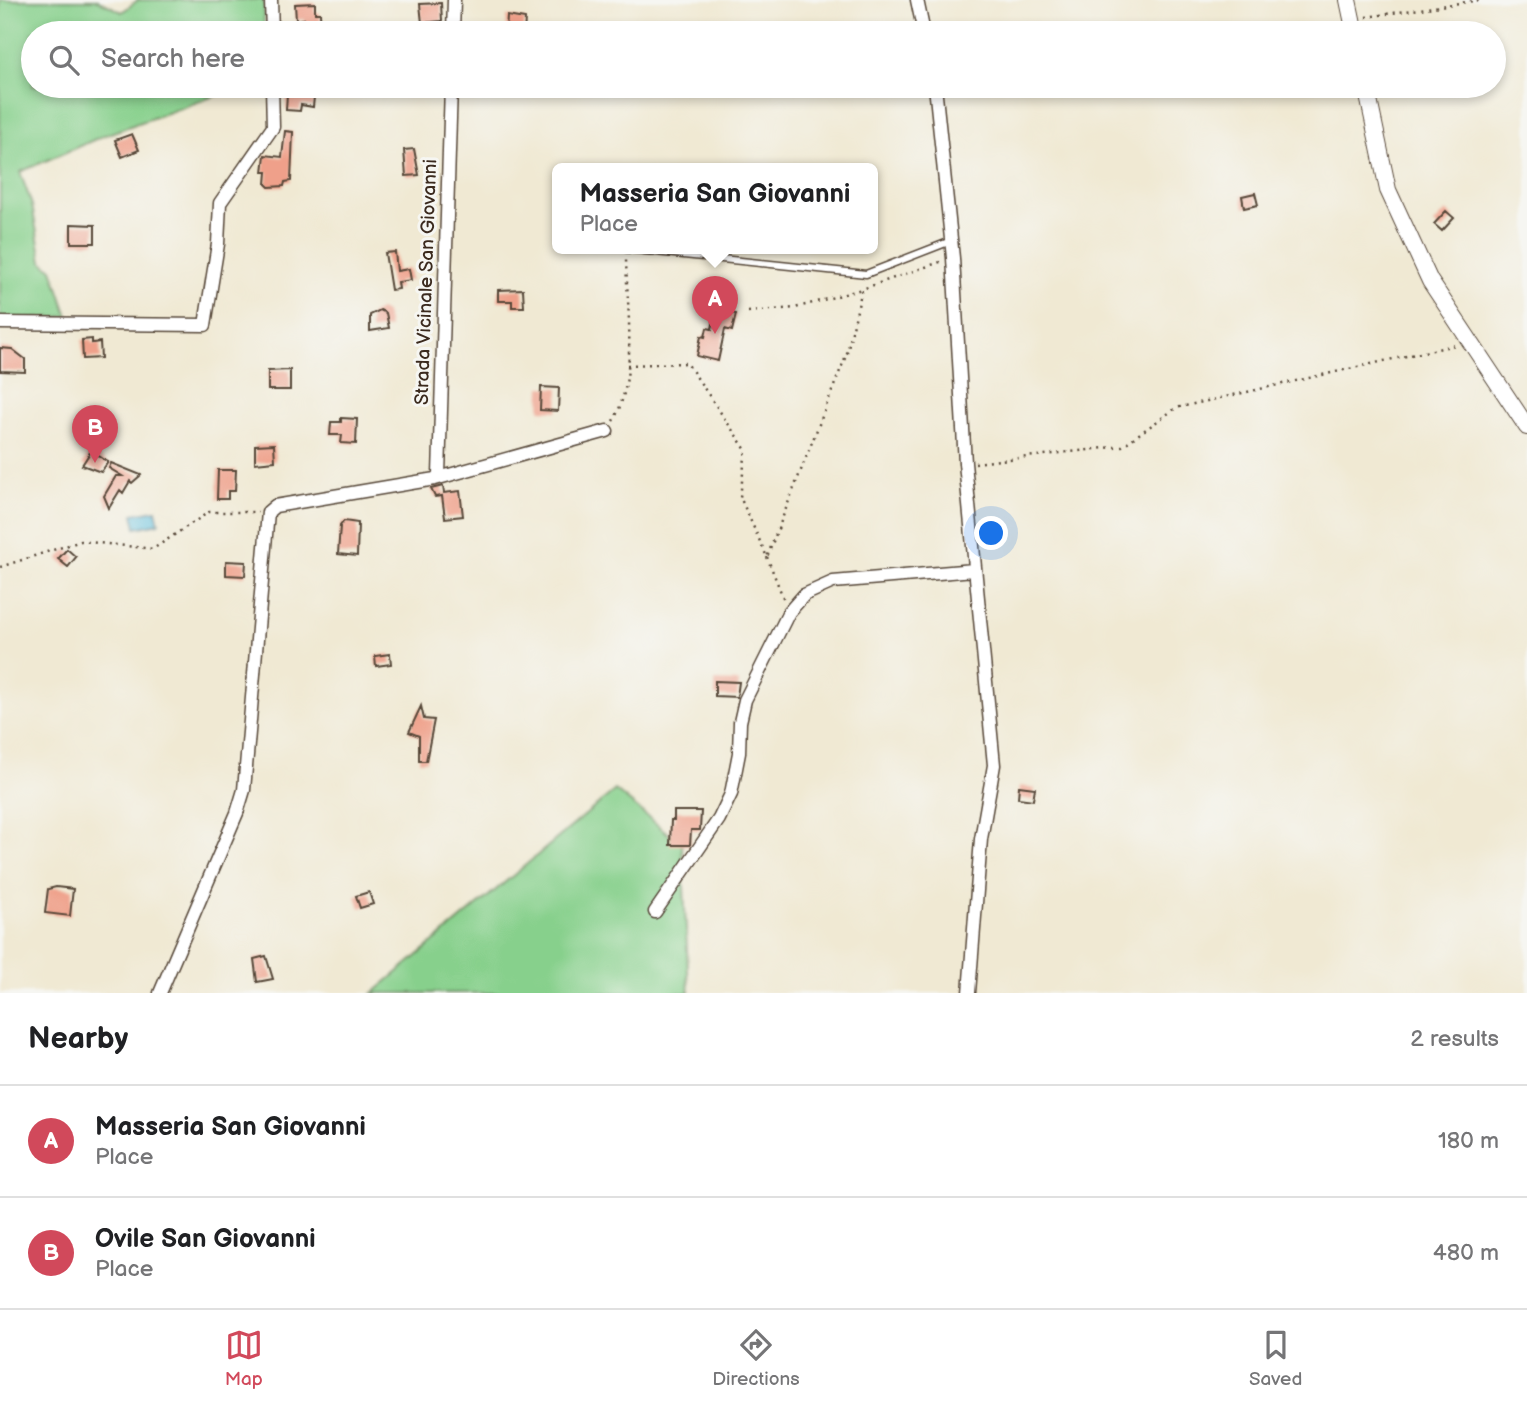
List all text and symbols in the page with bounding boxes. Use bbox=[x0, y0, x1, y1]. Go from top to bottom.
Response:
search box bbox=[21, 21, 1506, 98]
icon: search bbox=[45, 41, 83, 79]
text: Search here bbox=[101, 44, 245, 75]
street label: Strada Vicinale San Giovanni bbox=[411, 159, 442, 405]
popup bbox=[552, 163, 878, 254]
text: Masseria San Giovanni bbox=[580, 179, 850, 210]
text: Place bbox=[580, 210, 638, 238]
pin: A bbox=[692, 276, 738, 334]
pin: B bbox=[72, 405, 118, 463]
your location bbox=[974, 516, 1008, 550]
text: Nearby bbox=[28, 1021, 128, 1057]
text: 2 results bbox=[1410, 1025, 1499, 1053]
text: Masseria San Giovanni bbox=[95, 1112, 366, 1143]
text: A bbox=[44, 1127, 58, 1155]
text: 180 m bbox=[1438, 1127, 1499, 1155]
text: Place bbox=[95, 1143, 153, 1171]
text: Ovile San Giovanni bbox=[95, 1224, 316, 1255]
text: B bbox=[43, 1239, 59, 1267]
text: 480 m bbox=[1433, 1239, 1499, 1267]
text: Place bbox=[95, 1255, 153, 1283]
tab: Map bbox=[225, 1326, 263, 1391]
tab: Directions bbox=[712, 1326, 800, 1391]
tab: Saved bbox=[1249, 1326, 1302, 1391]

